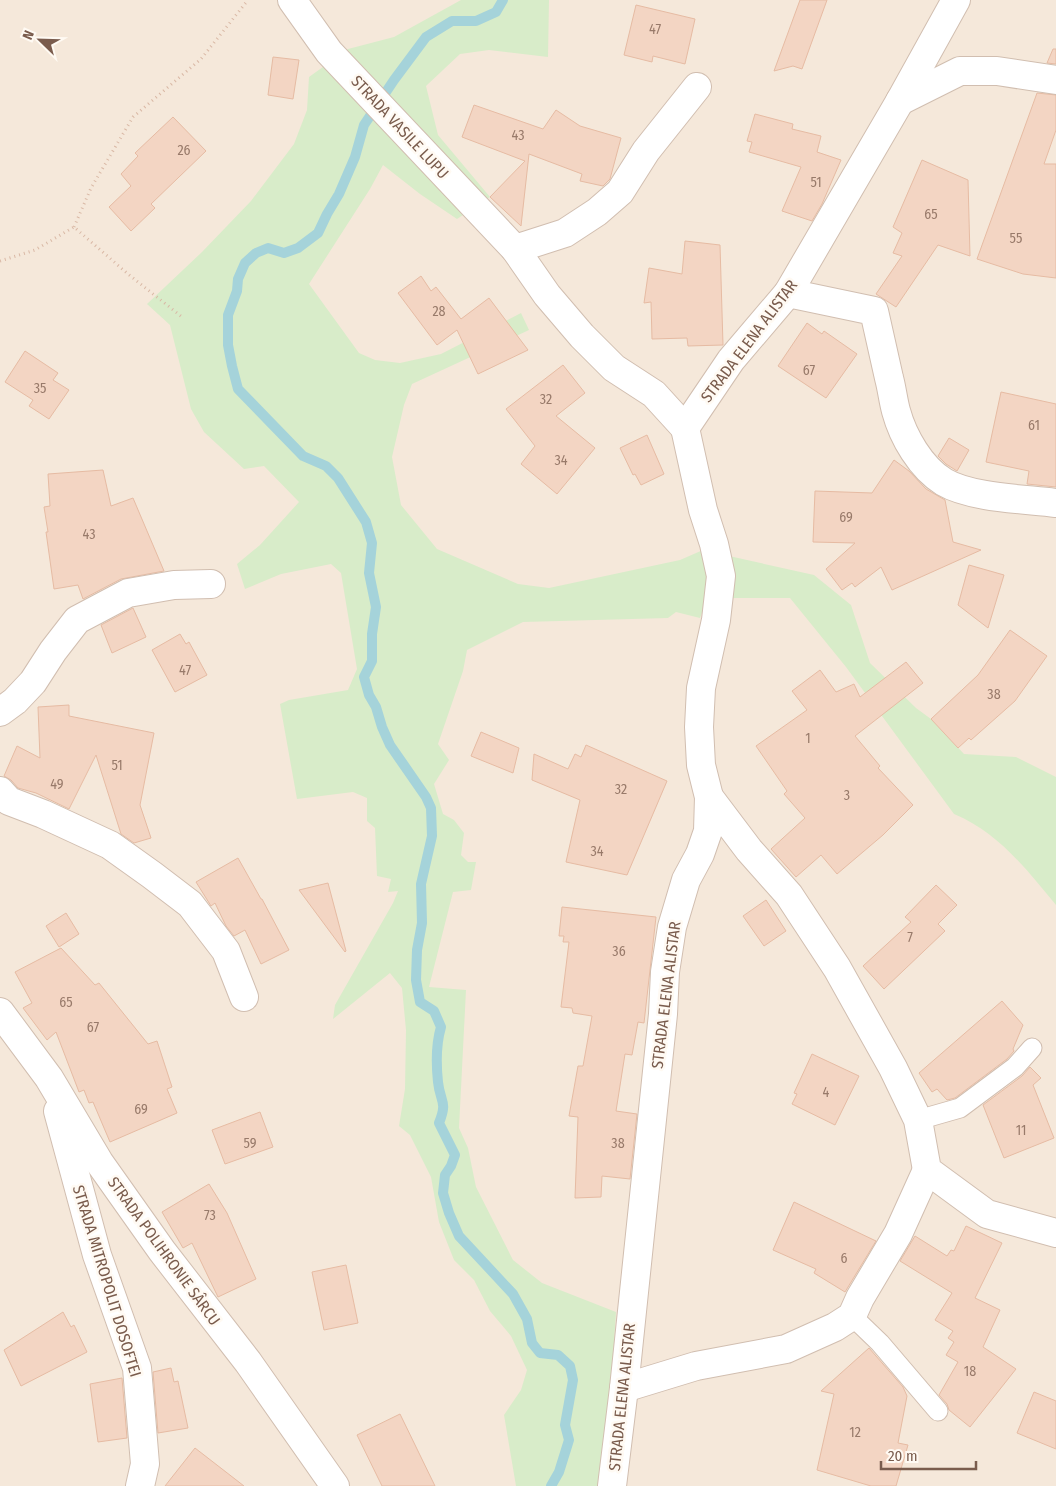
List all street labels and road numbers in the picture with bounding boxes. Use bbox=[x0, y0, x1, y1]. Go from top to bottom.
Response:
street label: STRADA VASILE LUPU bbox=[347, 71, 453, 183]
street label: STRADA ELENA ALISTAR bbox=[697, 276, 801, 406]
street label: STRADA ELENA ALISTAR bbox=[648, 920, 685, 1070]
street label: STRADA POLIHRONIE SÂRCU bbox=[104, 1173, 224, 1329]
street label: STRADA MITROPOLIT DOSOFTEI bbox=[69, 1183, 145, 1379]
street label: STRADA ELENA ALISTAR bbox=[605, 1322, 639, 1472]

